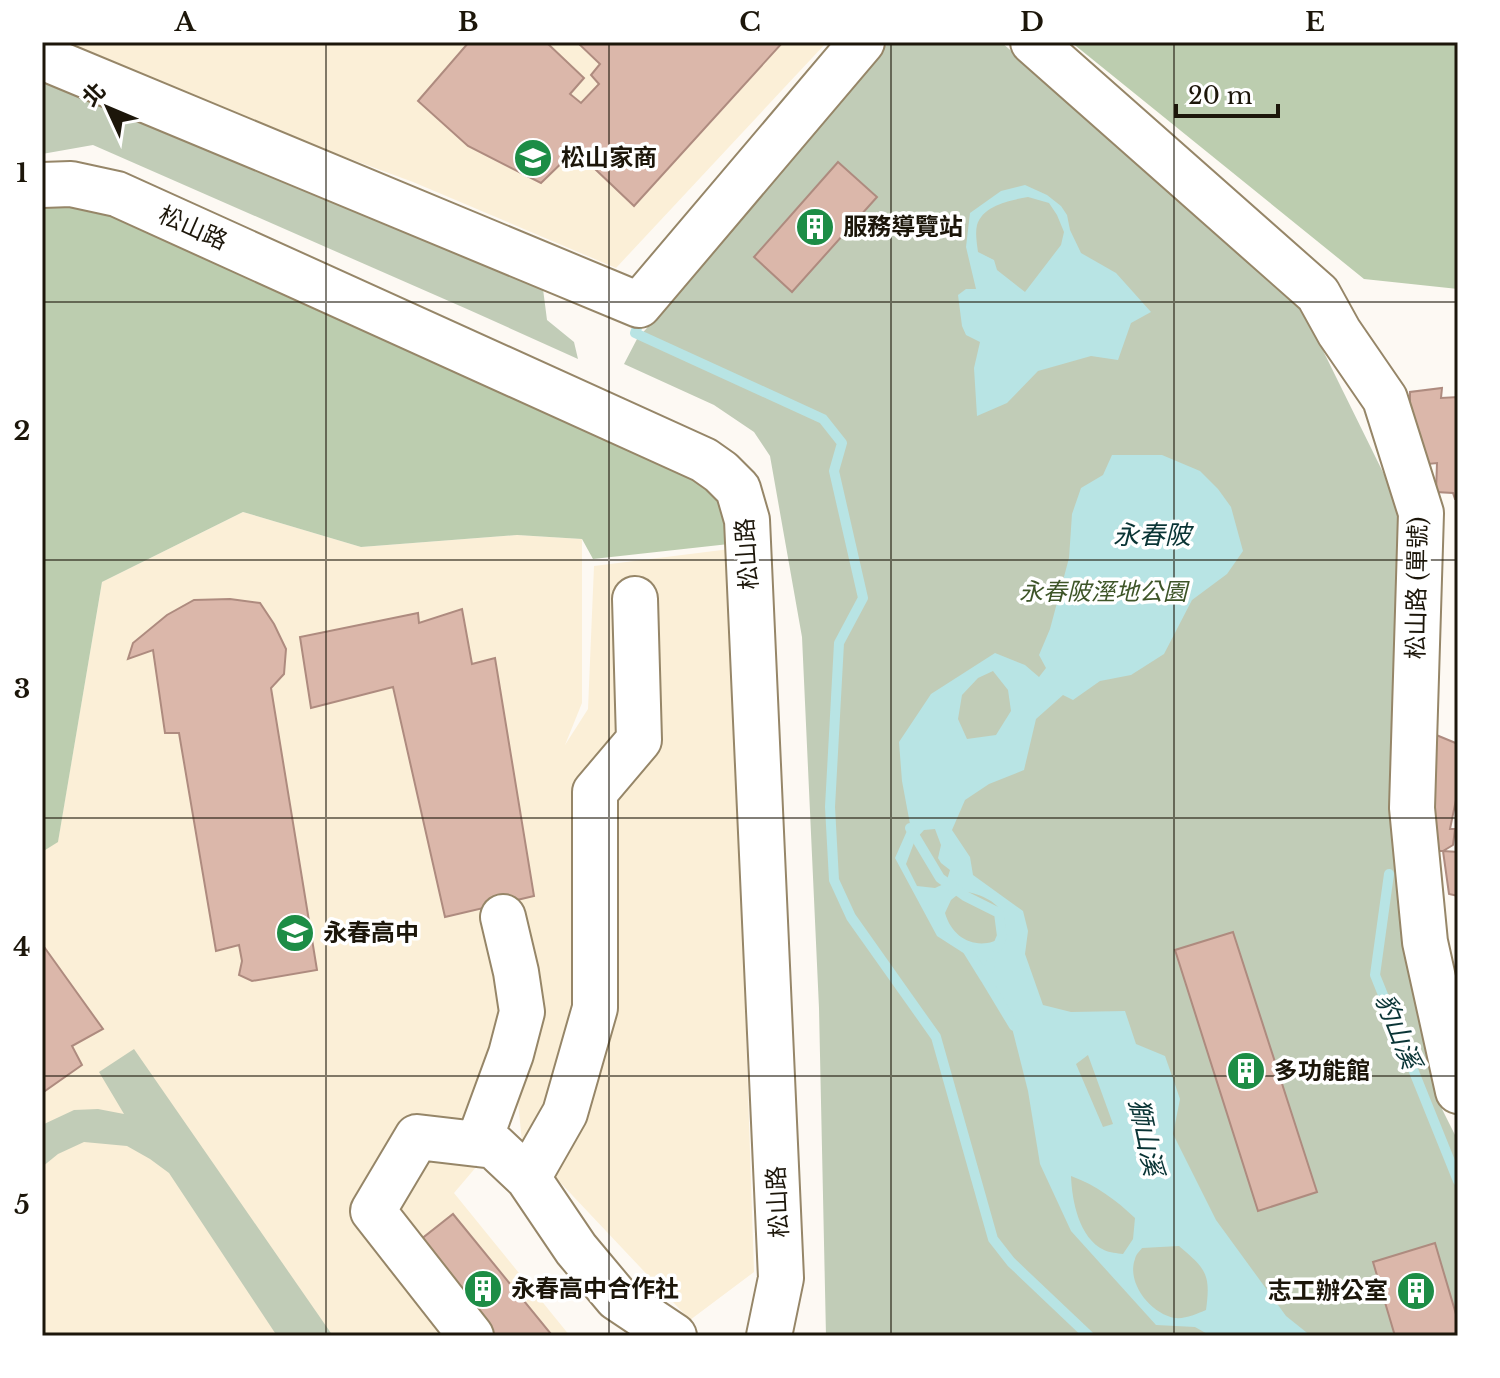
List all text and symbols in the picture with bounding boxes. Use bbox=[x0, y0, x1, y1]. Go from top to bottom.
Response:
text: A bbox=[173, 6, 196, 38]
text: B bbox=[458, 6, 478, 38]
text: C bbox=[739, 6, 761, 38]
text: D bbox=[1020, 6, 1044, 38]
text: E bbox=[1305, 6, 1325, 38]
north arrow bbox=[68, 68, 148, 148]
scale bar bbox=[1176, 68, 1278, 118]
text: 北 bbox=[77, 77, 111, 112]
text: 20 m bbox=[1188, 81, 1253, 110]
school or university icon: 松山家商 bbox=[512, 137, 554, 179]
place label: 松山家商 bbox=[561, 143, 657, 172]
text: 1 bbox=[16, 157, 28, 189]
street label: 松山路 bbox=[154, 200, 232, 255]
building icon: 服務導覽站 bbox=[794, 206, 836, 248]
place label: 服務導覽站 bbox=[843, 212, 963, 241]
text: 2 bbox=[14, 415, 30, 447]
street label: 松山路 (單號) bbox=[1401, 516, 1432, 660]
street label: 松山路 bbox=[730, 517, 763, 591]
water label: 永春陂 bbox=[1113, 519, 1195, 551]
park label: 永春陂溼地公園 bbox=[1019, 577, 1190, 606]
text: 3 bbox=[14, 673, 30, 705]
school or university icon: 永春高中 bbox=[274, 912, 316, 954]
place label: 永春高中 bbox=[323, 918, 419, 947]
text: 4 bbox=[13, 931, 31, 963]
water label: 豹山溪 bbox=[1369, 989, 1429, 1077]
building icon: 多功能館 bbox=[1225, 1050, 1267, 1092]
place label: 多功能館 bbox=[1274, 1056, 1370, 1085]
water label: 獅山溪 bbox=[1122, 1096, 1171, 1182]
street label: 松山路 bbox=[761, 1165, 794, 1239]
text: 5 bbox=[14, 1189, 30, 1221]
building icon: 永春高中合作社 bbox=[462, 1268, 504, 1310]
building icon: 志工辦公室 bbox=[1395, 1270, 1437, 1312]
place label: 永春高中合作社 bbox=[511, 1274, 679, 1303]
place label: 志工辦公室 bbox=[1268, 1276, 1388, 1305]

